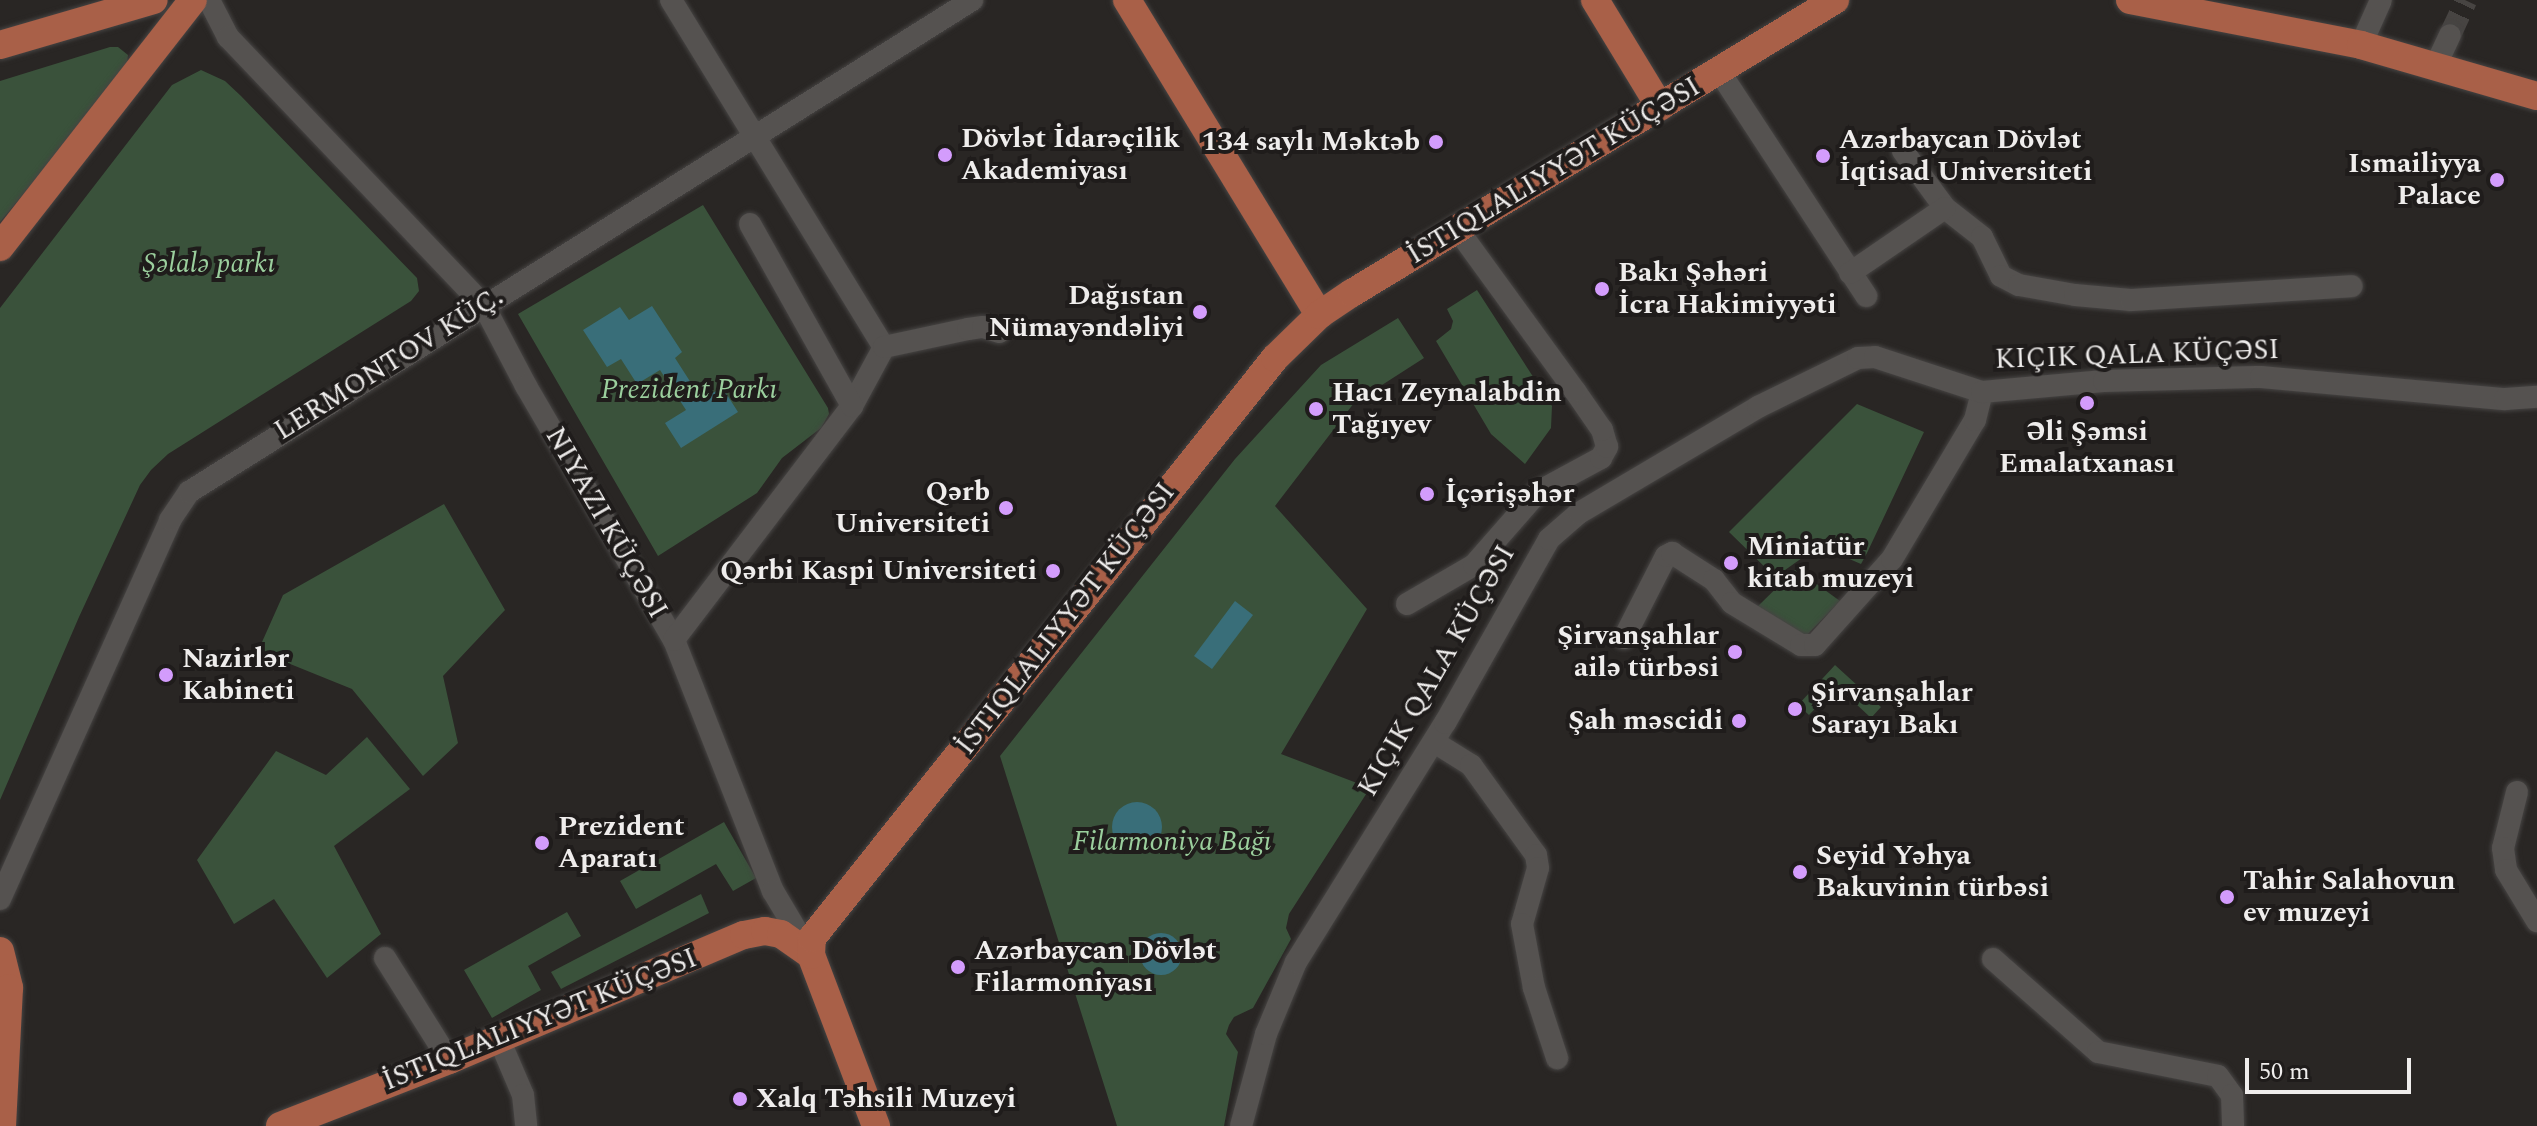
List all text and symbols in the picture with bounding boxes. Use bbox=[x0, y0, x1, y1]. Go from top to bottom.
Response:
street label: İSTIQLALIYYƏT KÜÇƏSI bbox=[1401, 70, 1707, 272]
place label: Dövlət İdarəçilik Akademiyası bbox=[961, 122, 1180, 188]
place label: Azərbaycan Dövlət İqtisad Universiteti bbox=[1839, 123, 2092, 189]
place label: 134 saylı Məktəb bbox=[1201, 125, 1420, 159]
marker: 134 saylı Məktəb bbox=[1427, 133, 1445, 151]
marker: Dövlət İdarəçilik Akademiyası bbox=[936, 146, 954, 164]
marker: Azərbaycan Dövlət İqtisad Universiteti bbox=[1814, 147, 1832, 165]
place label: Ismailiyya Palace bbox=[2348, 147, 2481, 213]
marker: Ismailiyya Palace bbox=[2488, 171, 2506, 189]
park label: Şəlalə parkı bbox=[143, 247, 275, 281]
place label: Bakı Şəhəri İcra Hakimiyyəti bbox=[1618, 256, 1836, 322]
place label: Dağıstan Nümayəndəliyi bbox=[989, 279, 1184, 345]
street label: LERMONTOV KÜÇ. bbox=[268, 280, 510, 448]
marker: Bakı Şəhəri İcra Hakimiyyəti bbox=[1593, 280, 1611, 298]
marker: Dağıstan Nümayəndəliyi bbox=[1191, 303, 1209, 321]
street label: KIÇIK QALA KÜÇƏSI bbox=[1994, 333, 2280, 377]
park label: Prezident Parkı bbox=[601, 373, 777, 407]
place label: Hacı Zeynalabdin Tağıyev bbox=[1332, 376, 1562, 442]
marker: Əli Şəmsi Emalatxanası bbox=[2078, 394, 2096, 412]
marker: Hacı Zeynalabdin Tağıyev bbox=[1307, 400, 1325, 418]
place label: Əli Şəmsi Emalatxanası bbox=[1999, 415, 2175, 481]
street label: NIYAZI KÜÇƏSI bbox=[538, 421, 674, 625]
place label: Qərb Universiteti bbox=[835, 475, 990, 541]
street label: İSTIQLALIYYƏT KÜÇƏSI bbox=[949, 476, 1183, 762]
place label: İçərişəhər bbox=[1445, 477, 1574, 511]
marker: İçərişəhər bbox=[1416, 483, 1438, 505]
marker: Qərb Universiteti bbox=[997, 499, 1015, 517]
place label: Miniatür kitab muzeyi bbox=[1747, 530, 1914, 596]
street label: KIÇIK QALA KÜÇƏSI bbox=[1351, 539, 1523, 803]
place label: Qərbi Kaspi Universiteti bbox=[720, 554, 1037, 588]
marker: Miniatür kitab muzeyi bbox=[1722, 554, 1740, 572]
marker: Qərbi Kaspi Universiteti bbox=[1044, 562, 1062, 580]
place label: Şirvanşahlar ailə türbəsi bbox=[1557, 619, 1719, 685]
place label: Nazirlər Kabineti bbox=[182, 642, 295, 708]
marker: Şirvanşahlar ailə türbəsi bbox=[1726, 643, 1744, 661]
marker: Nazirlər Kabineti bbox=[157, 666, 175, 684]
place label: Şirvanşahlar Sarayı Bakı bbox=[1811, 676, 1973, 742]
marker: Şirvanşahlar Sarayı Bakı bbox=[1786, 700, 1804, 718]
place label: Şah məscidi bbox=[1568, 704, 1723, 738]
marker: Şah məscidi bbox=[1730, 712, 1748, 730]
place label: Prezident Aparatı bbox=[558, 810, 685, 876]
park label: Filarmoniya Bağı bbox=[1072, 825, 1272, 859]
marker: Prezident Aparatı bbox=[533, 834, 551, 852]
place label: Seyid Yəhya Bakuvinin türbəsi bbox=[1816, 839, 2049, 905]
marker: Seyid Yəhya Bakuvinin türbəsi bbox=[1791, 863, 1809, 881]
place label: Tahir Salahovun ev muzeyi bbox=[2243, 864, 2456, 930]
marker: Tahir Salahovun ev muzeyi bbox=[2218, 888, 2236, 906]
place label: Azərbaycan Dövlət Filarmoniyası bbox=[974, 934, 1217, 1000]
street label: İSTIQLALIYYƏT KÜÇƏSI bbox=[378, 941, 702, 1099]
marker: Azərbaycan Dövlət Filarmoniyası bbox=[949, 958, 967, 976]
scale bar bbox=[2249, 1042, 2415, 1092]
text: 50 m bbox=[2259, 1054, 2310, 1090]
place label: Xalq Təhsili Muzeyi bbox=[756, 1082, 1016, 1116]
marker: Xalq Təhsili Muzeyi bbox=[731, 1090, 749, 1108]

